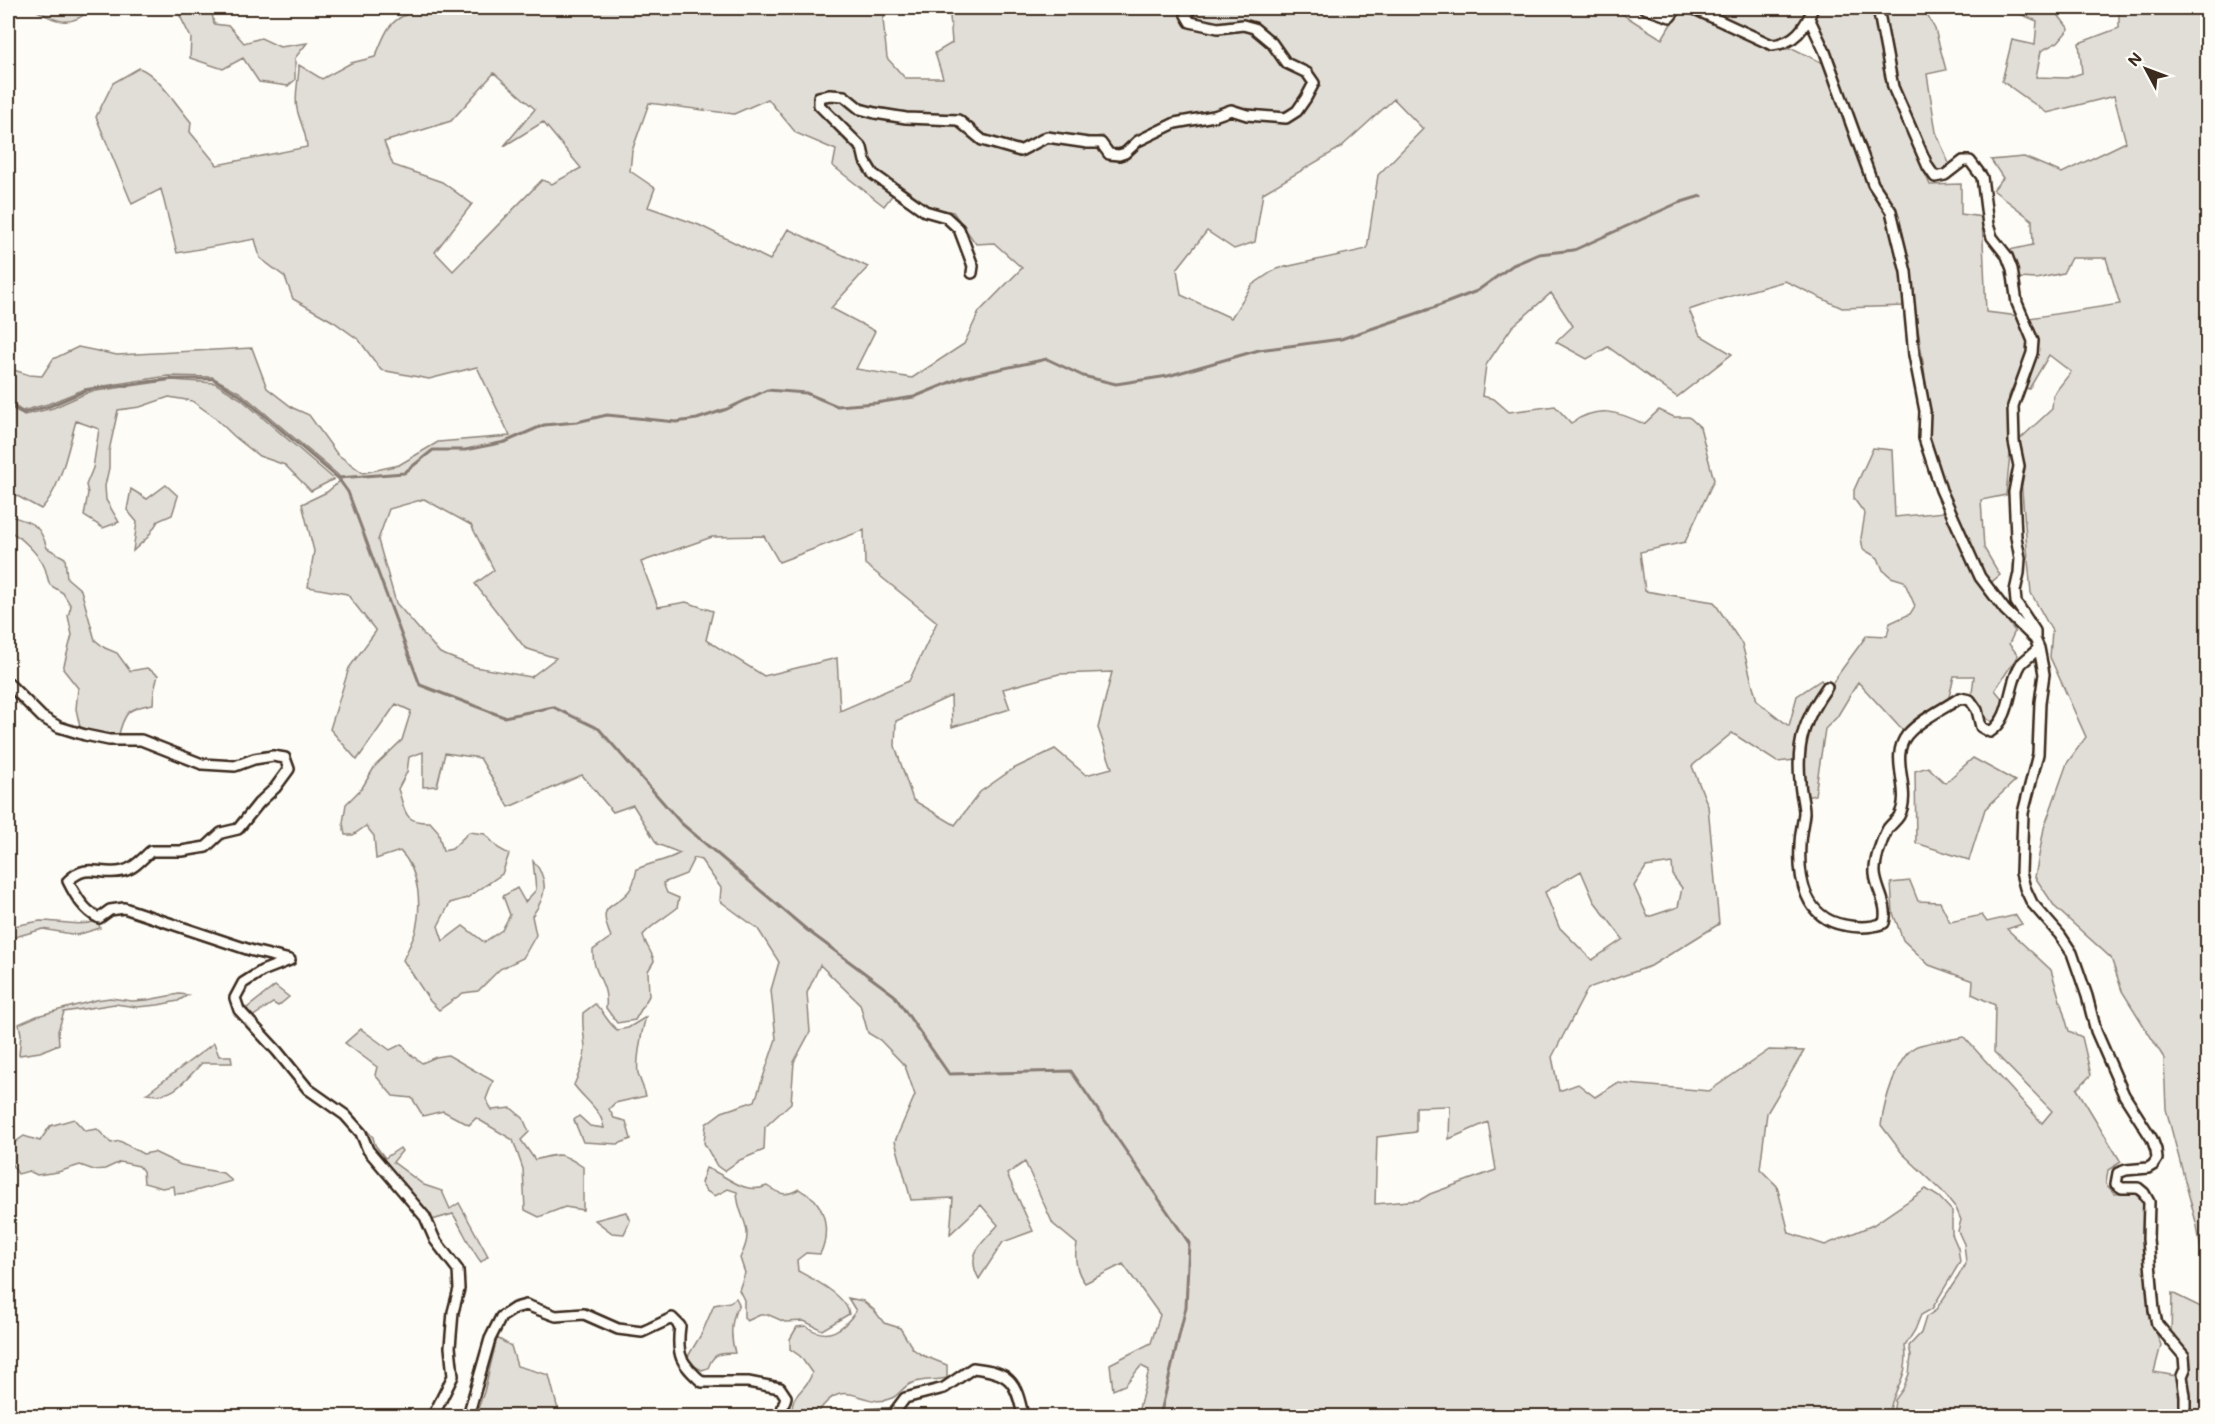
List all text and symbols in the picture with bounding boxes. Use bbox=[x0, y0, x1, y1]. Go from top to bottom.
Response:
north arrow bbox=[2116, 39, 2176, 99]
text: N bbox=[2122, 47, 2146, 70]

